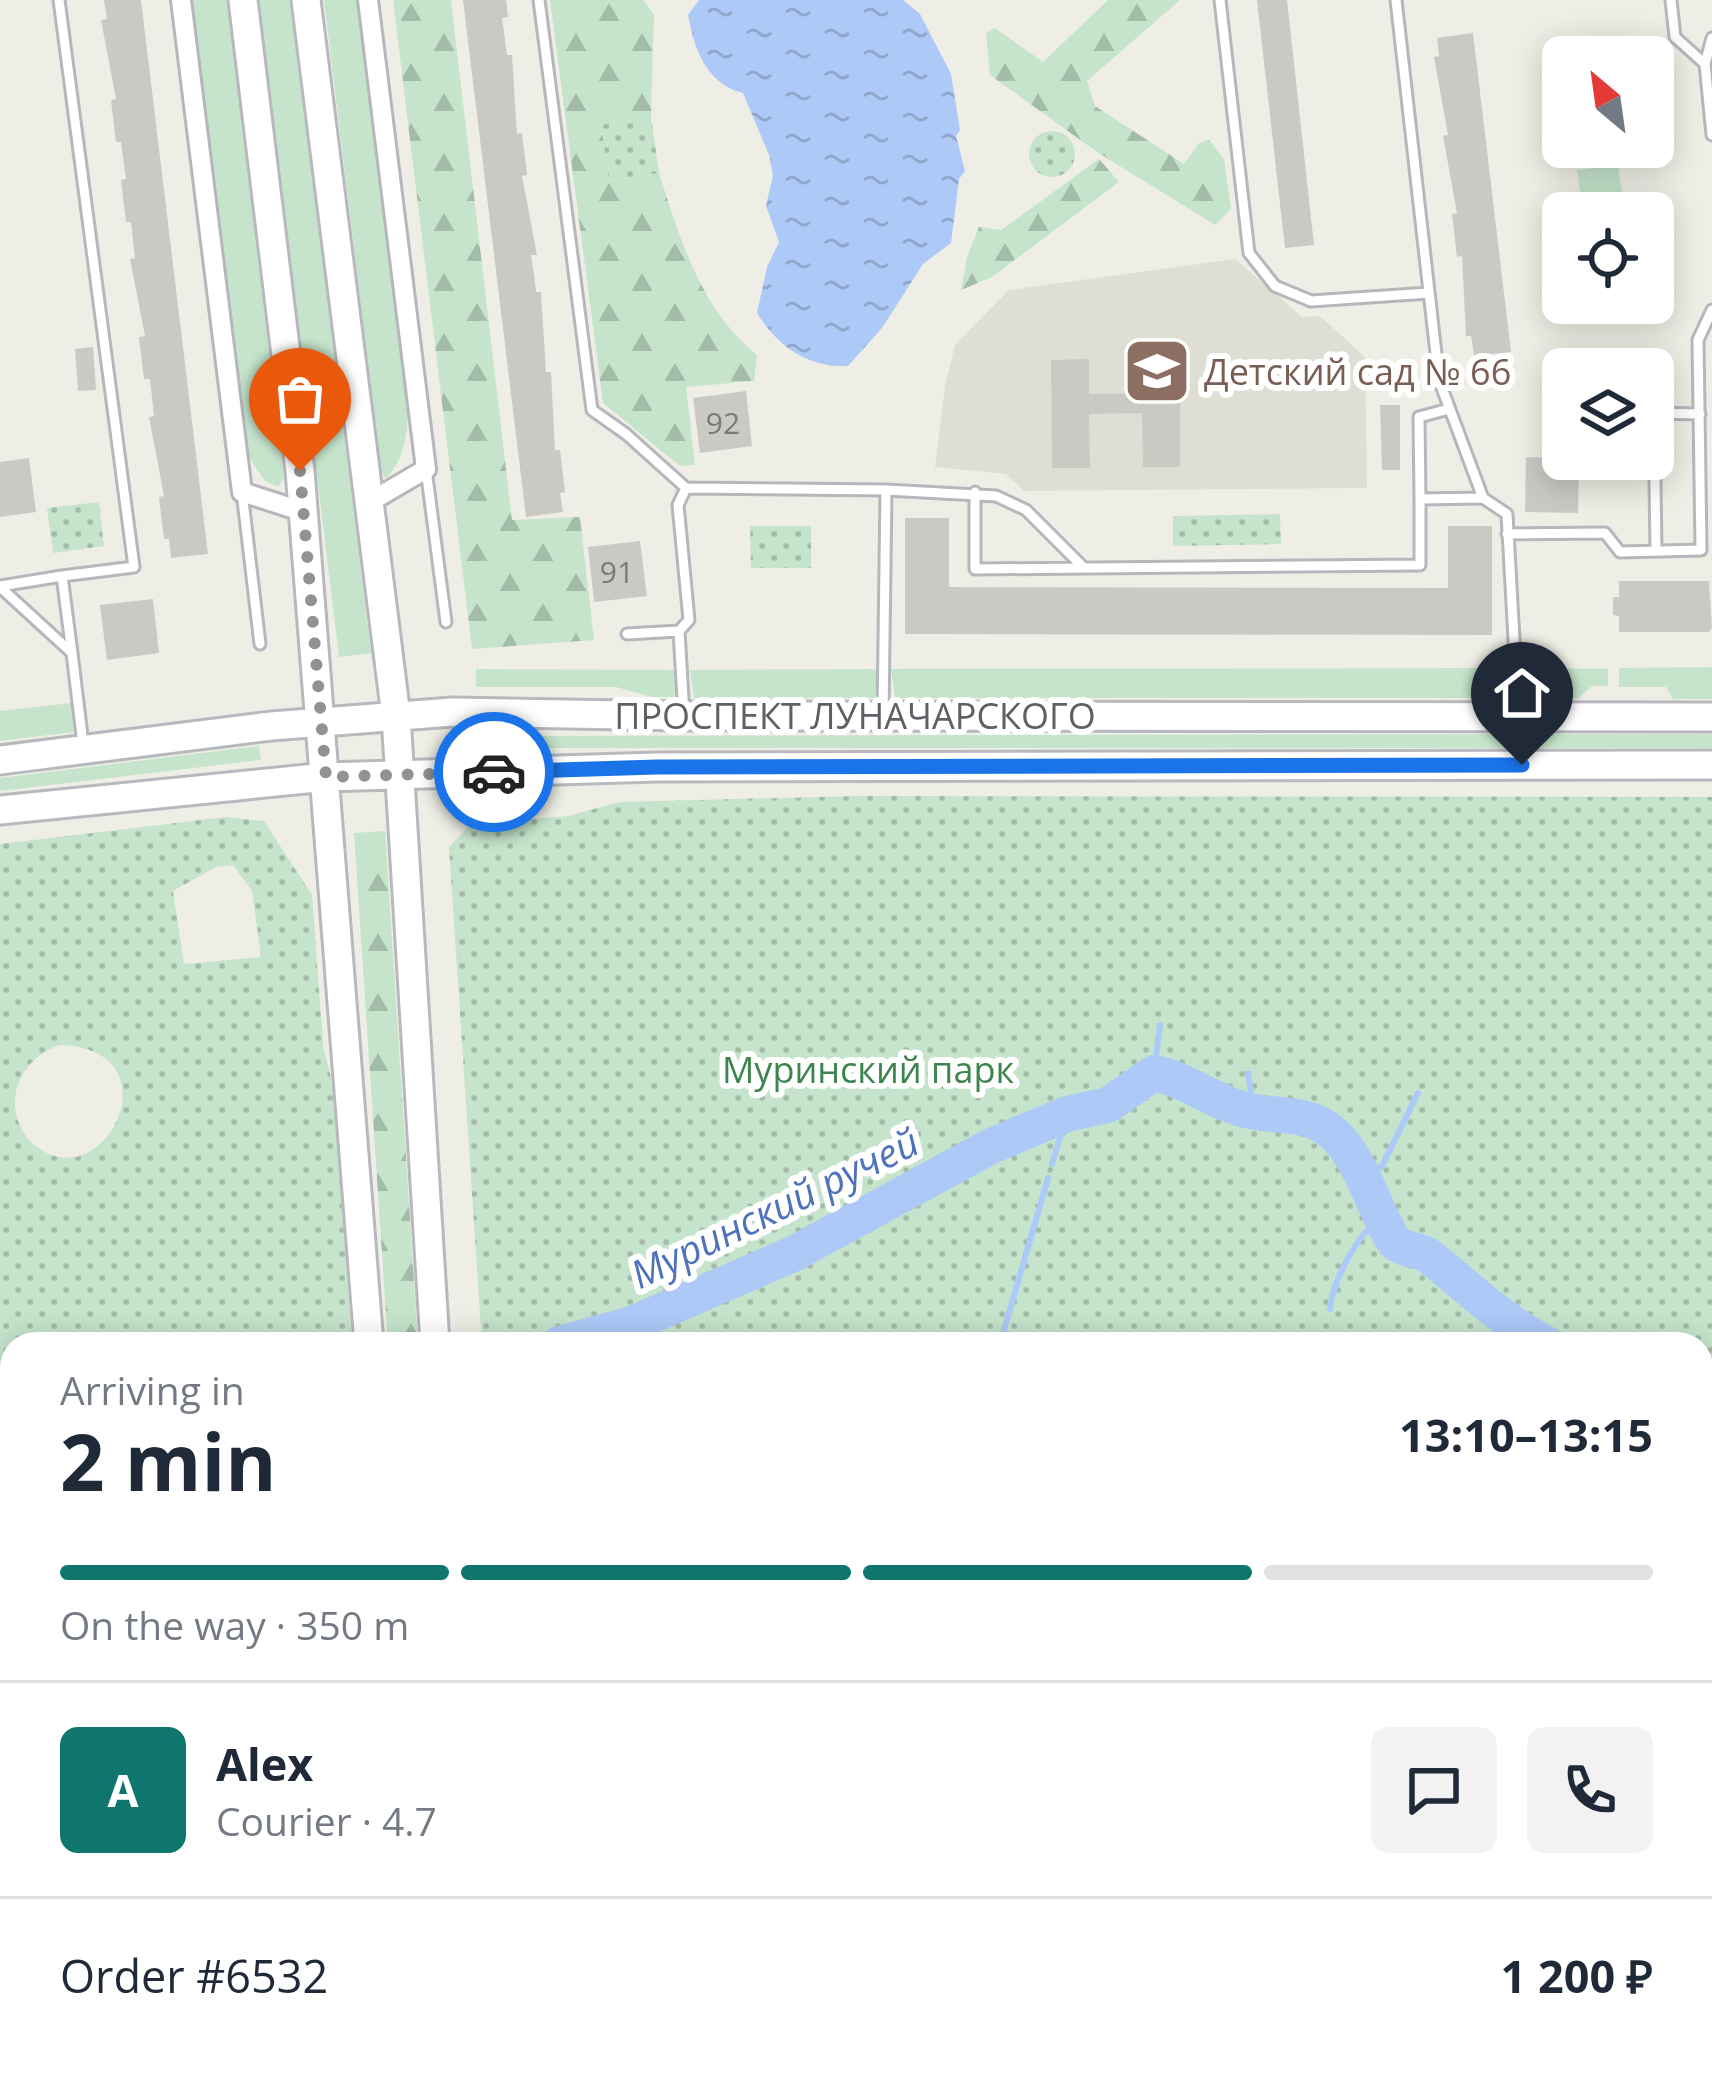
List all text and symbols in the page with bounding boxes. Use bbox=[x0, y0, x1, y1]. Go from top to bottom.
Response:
north arrow bbox=[1542, 36, 1674, 168]
map controls bbox=[1542, 36, 1674, 480]
button: locate bbox=[1542, 192, 1674, 324]
school or university icon: Детский сад № 66 bbox=[1122, 336, 1192, 406]
place label: Детский сад № 66 bbox=[1204, 347, 1511, 396]
pin bbox=[249, 348, 351, 471]
button: layers bbox=[1542, 348, 1674, 480]
icon: bag bbox=[267, 366, 333, 432]
house number: 92 bbox=[706, 402, 740, 443]
house number: 91 bbox=[600, 551, 634, 592]
pin bbox=[1471, 642, 1573, 765]
icon: home bbox=[1489, 660, 1555, 726]
street label: ПРОСПЕКТ ЛУНАЧАРСКОГО bbox=[614, 691, 1096, 740]
courier bbox=[434, 712, 554, 832]
icon: car bbox=[461, 739, 527, 805]
park label: Муринский парк bbox=[722, 1045, 1014, 1094]
water label: Муринский ручей bbox=[621, 1114, 927, 1300]
text: Arriving in bbox=[60, 1363, 245, 1416]
text: 13:10–13:15 bbox=[1399, 1404, 1653, 1465]
text: 2 min bbox=[60, 1408, 277, 1514]
text: On the way · 350 m bbox=[60, 1598, 409, 1651]
button: chat bbox=[1371, 1727, 1497, 1853]
button: phone bbox=[1527, 1727, 1653, 1853]
text: Alex bbox=[216, 1733, 313, 1794]
text: A bbox=[107, 1759, 139, 1820]
text: Courier · 4.7 bbox=[216, 1794, 437, 1847]
text: Order #6532 bbox=[60, 1945, 328, 2006]
text: 1 200 ₽ bbox=[1501, 1945, 1653, 2006]

